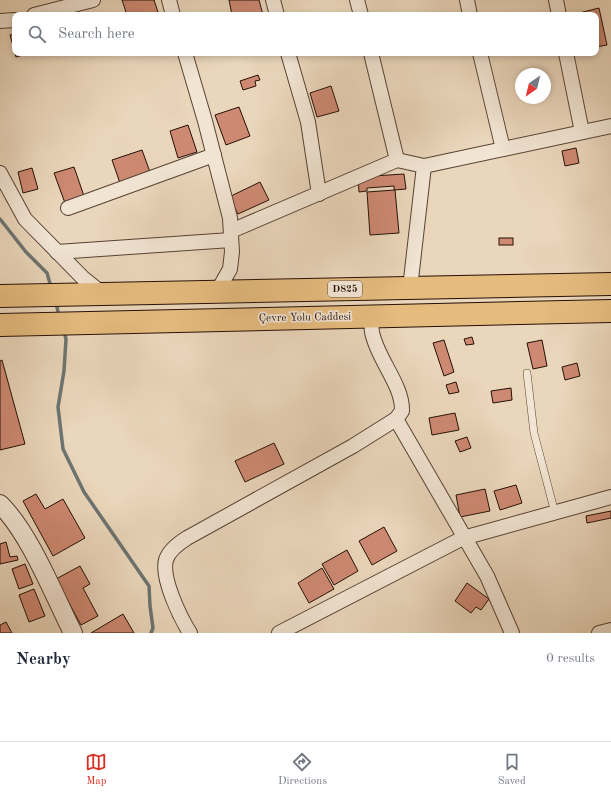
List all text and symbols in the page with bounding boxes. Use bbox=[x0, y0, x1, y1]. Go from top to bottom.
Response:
search box bbox=[12, 12, 599, 56]
icon: search bbox=[26, 23, 48, 45]
text: Search here bbox=[58, 27, 135, 42]
north arrow bbox=[515, 68, 551, 104]
road number: D825 bbox=[328, 281, 362, 297]
street label: Çevre Yolu Caddesi bbox=[259, 312, 351, 324]
text: Nearby bbox=[16, 651, 71, 668]
text: 0 results bbox=[546, 652, 595, 665]
tab: Map bbox=[85, 751, 107, 789]
tab: Directions bbox=[278, 751, 327, 789]
tab: Saved bbox=[498, 751, 526, 789]

